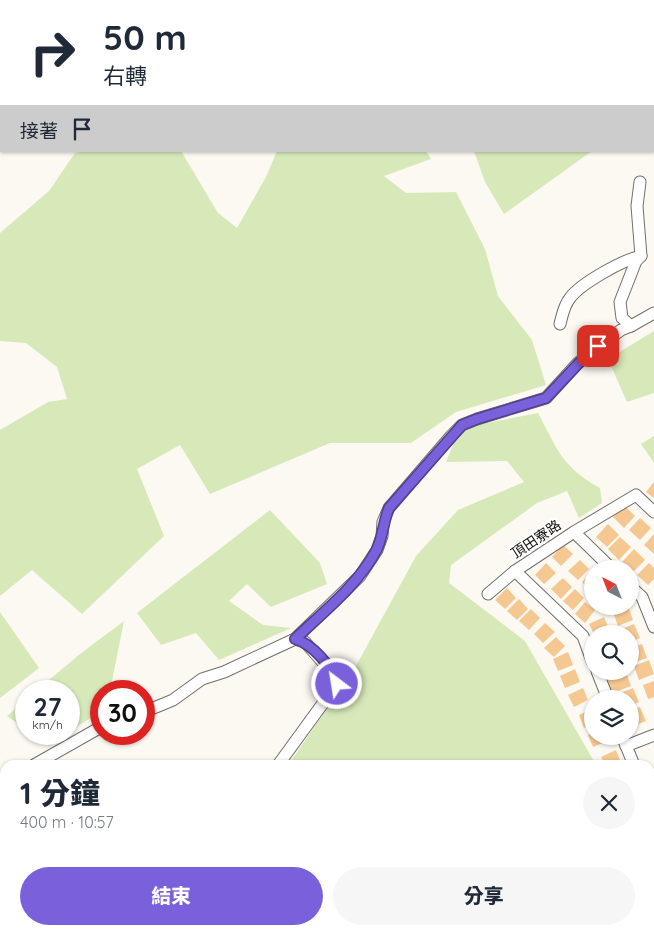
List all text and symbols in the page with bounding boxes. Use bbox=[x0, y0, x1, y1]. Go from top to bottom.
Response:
text: 50 m bbox=[103, 15, 187, 59]
icon: right bbox=[20, 20, 85, 85]
text: 右轉 bbox=[103, 62, 147, 90]
icon: arrive bbox=[68, 115, 96, 143]
text: 接著 bbox=[20, 119, 58, 143]
pin bbox=[577, 325, 619, 367]
icon: arrive bbox=[584, 332, 612, 360]
street label: 頂田寮路 bbox=[508, 516, 564, 562]
north arrow bbox=[584, 560, 639, 615]
map controls bbox=[584, 560, 639, 745]
button: search bbox=[584, 625, 639, 680]
position arrow bbox=[310, 657, 362, 709]
speed limit sign: 30 bbox=[90, 680, 155, 745]
button: layers bbox=[584, 690, 639, 745]
text: 27 bbox=[34, 691, 61, 722]
text: km/h bbox=[32, 717, 63, 732]
text: 1 分鐘 bbox=[20, 774, 100, 812]
button: close bbox=[583, 777, 635, 829]
text: 400 m · 10:57 bbox=[20, 812, 114, 832]
button: 結束 bbox=[20, 867, 323, 925]
button: 分享 bbox=[333, 867, 635, 925]

